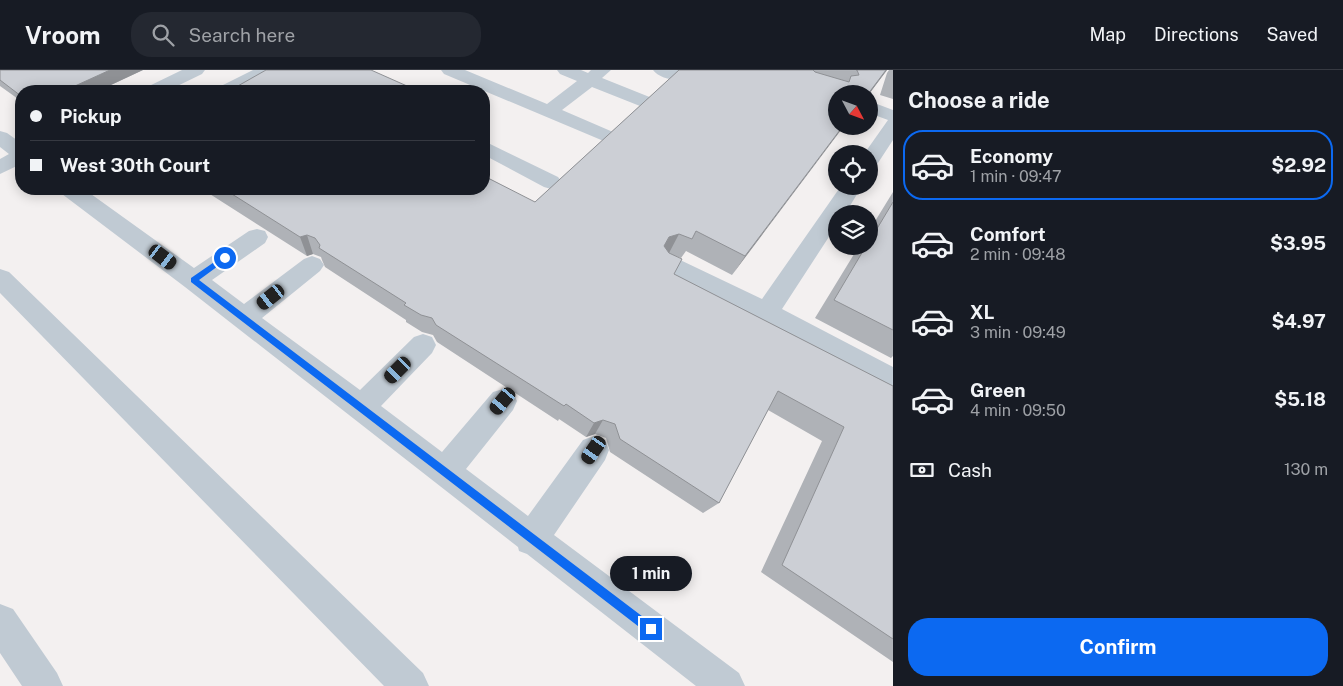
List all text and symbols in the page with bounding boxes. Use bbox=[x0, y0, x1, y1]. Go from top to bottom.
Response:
search box bbox=[131, 12, 481, 57]
text: Vroom bbox=[25, 21, 101, 49]
icon: search bbox=[149, 21, 177, 49]
text: Search here bbox=[189, 24, 295, 46]
text: Map bbox=[1089, 24, 1126, 45]
text: Directions bbox=[1154, 24, 1239, 45]
text: Saved bbox=[1267, 24, 1318, 45]
north arrow bbox=[828, 85, 878, 135]
map controls bbox=[828, 85, 878, 255]
text: Choose a ride bbox=[908, 87, 1050, 113]
text: Pickup bbox=[60, 105, 122, 127]
icon: car bbox=[910, 143, 955, 188]
button: locate bbox=[828, 145, 878, 195]
text: Economy bbox=[970, 145, 1053, 167]
text: West 30th Court bbox=[60, 154, 210, 176]
text: $2.92 bbox=[1271, 154, 1326, 176]
text: 1 min · 09:47 bbox=[970, 167, 1062, 186]
button: layers bbox=[828, 205, 878, 255]
icon: car bbox=[910, 221, 955, 266]
text: Comfort bbox=[970, 223, 1046, 245]
text: $3.95 bbox=[1270, 232, 1326, 254]
car bbox=[146, 242, 179, 272]
text: 2 min · 09:48 bbox=[970, 245, 1066, 264]
route start bbox=[214, 247, 236, 269]
car bbox=[254, 282, 287, 312]
icon: car bbox=[910, 299, 955, 344]
text: XL bbox=[970, 301, 995, 323]
text: $4.97 bbox=[1271, 310, 1326, 332]
text: 3 min · 09:49 bbox=[970, 323, 1066, 342]
car bbox=[382, 354, 413, 386]
icon: car bbox=[910, 377, 955, 422]
text: Green bbox=[970, 379, 1025, 401]
car bbox=[487, 385, 518, 417]
text: $5.18 bbox=[1274, 388, 1326, 410]
text: 4 min · 09:50 bbox=[970, 401, 1066, 420]
car bbox=[579, 433, 608, 467]
icon: cash bbox=[908, 456, 936, 484]
text: Cash bbox=[948, 459, 992, 481]
text: 130 m bbox=[1284, 460, 1328, 479]
callout: 1 min bbox=[610, 556, 692, 592]
text: 1 min bbox=[632, 564, 670, 583]
route end bbox=[640, 618, 662, 640]
button: Confirm bbox=[908, 618, 1328, 676]

